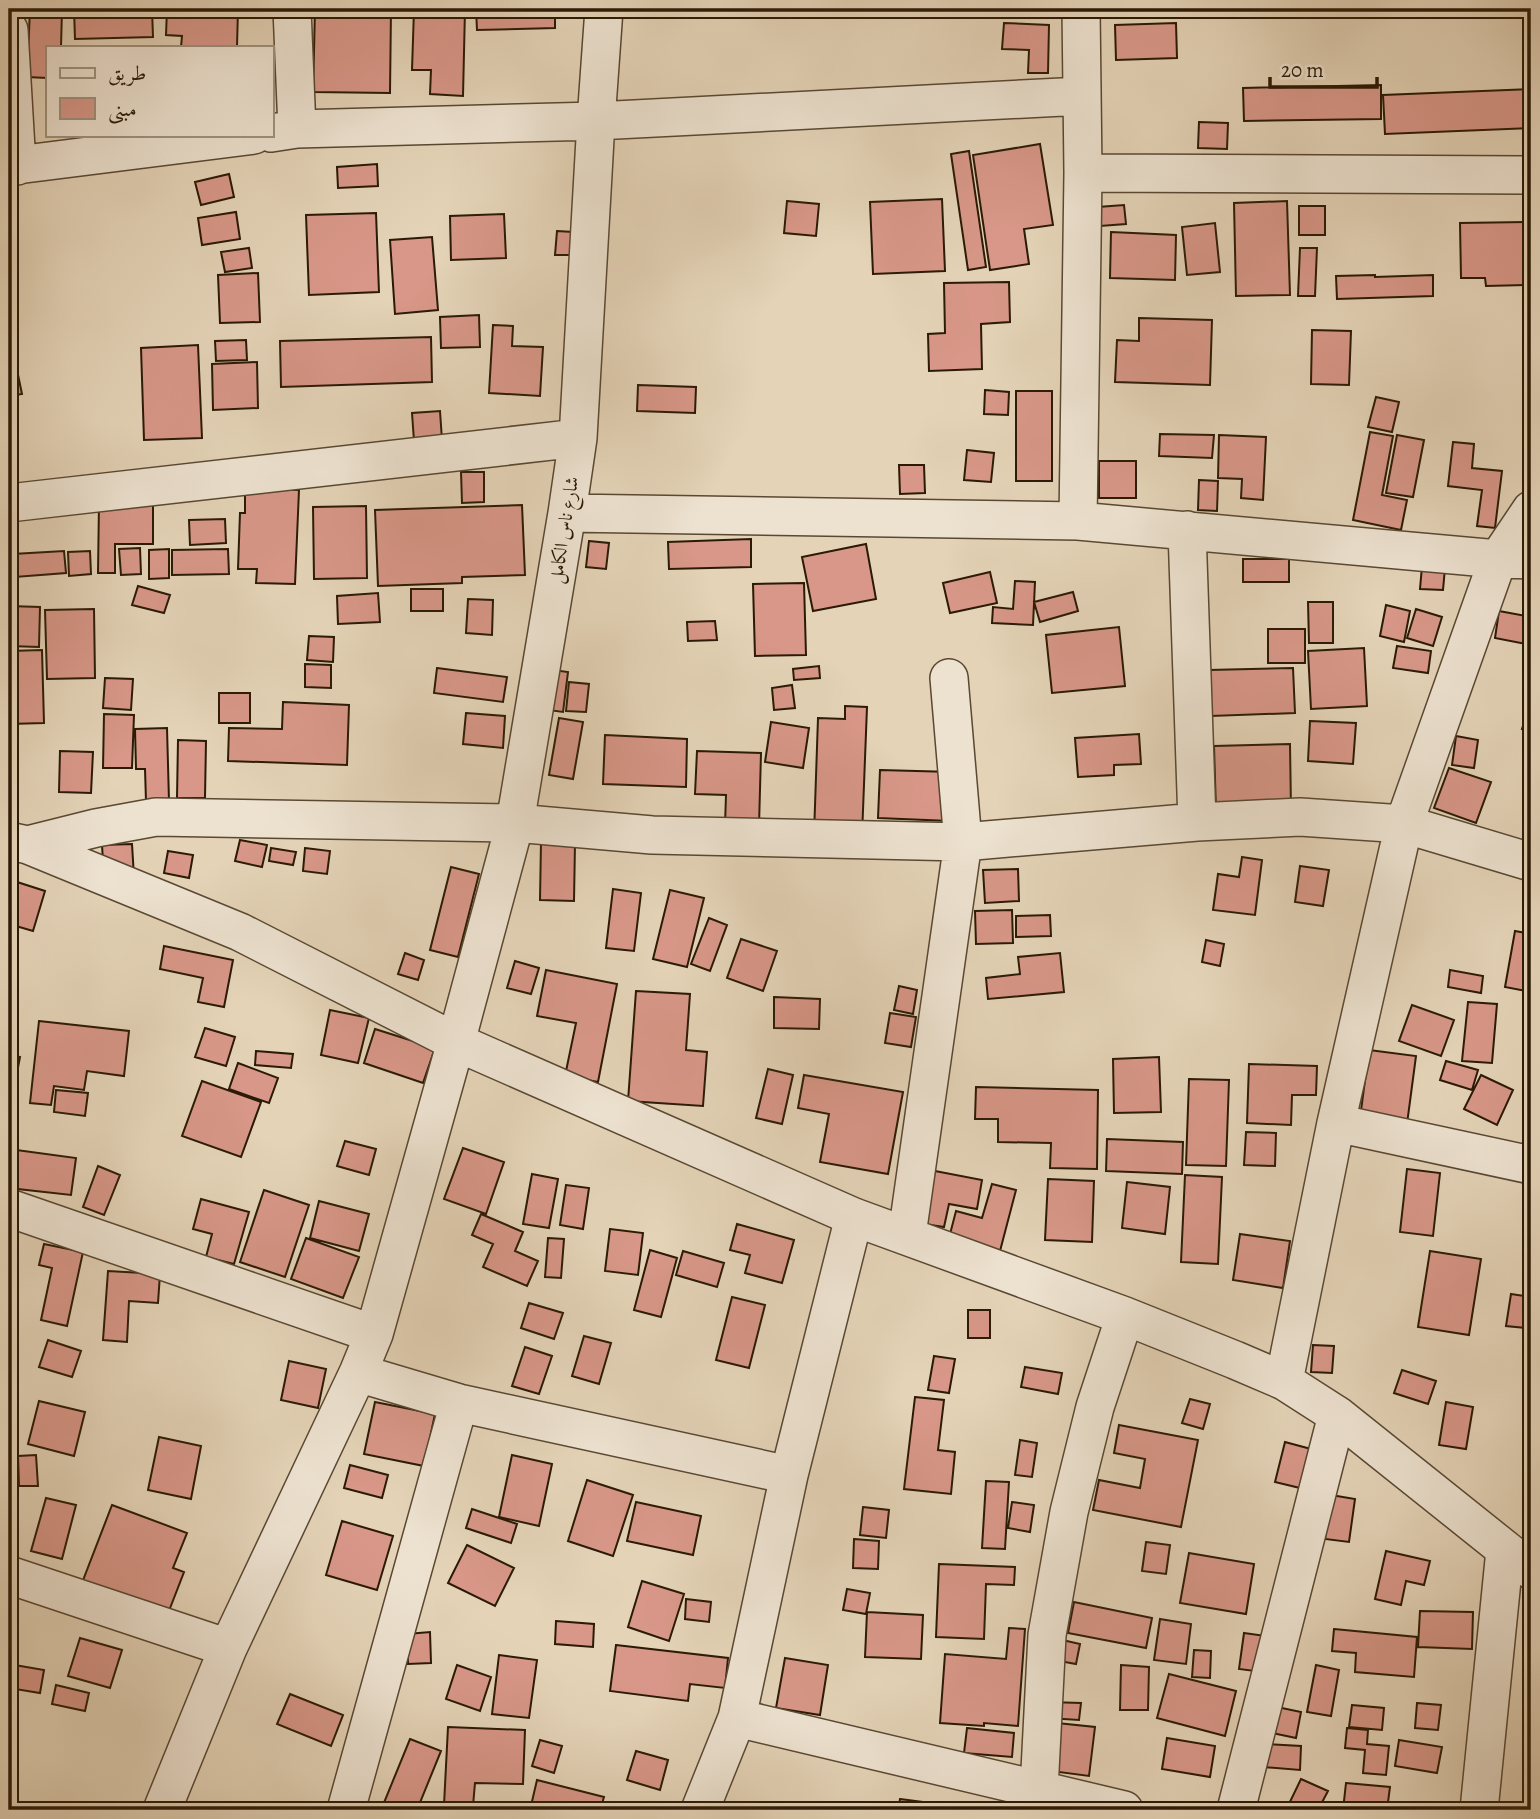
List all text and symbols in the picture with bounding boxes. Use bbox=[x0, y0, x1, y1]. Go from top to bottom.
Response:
legend bbox=[46, 46, 273, 136]
scale bar bbox=[1270, 46, 1377, 90]
text: 20 m bbox=[1281, 56, 1324, 84]
text: طريق bbox=[108, 59, 146, 87]
text: مبنى bbox=[108, 95, 137, 124]
street label: شارع ناس الكامل bbox=[543, 475, 587, 586]

